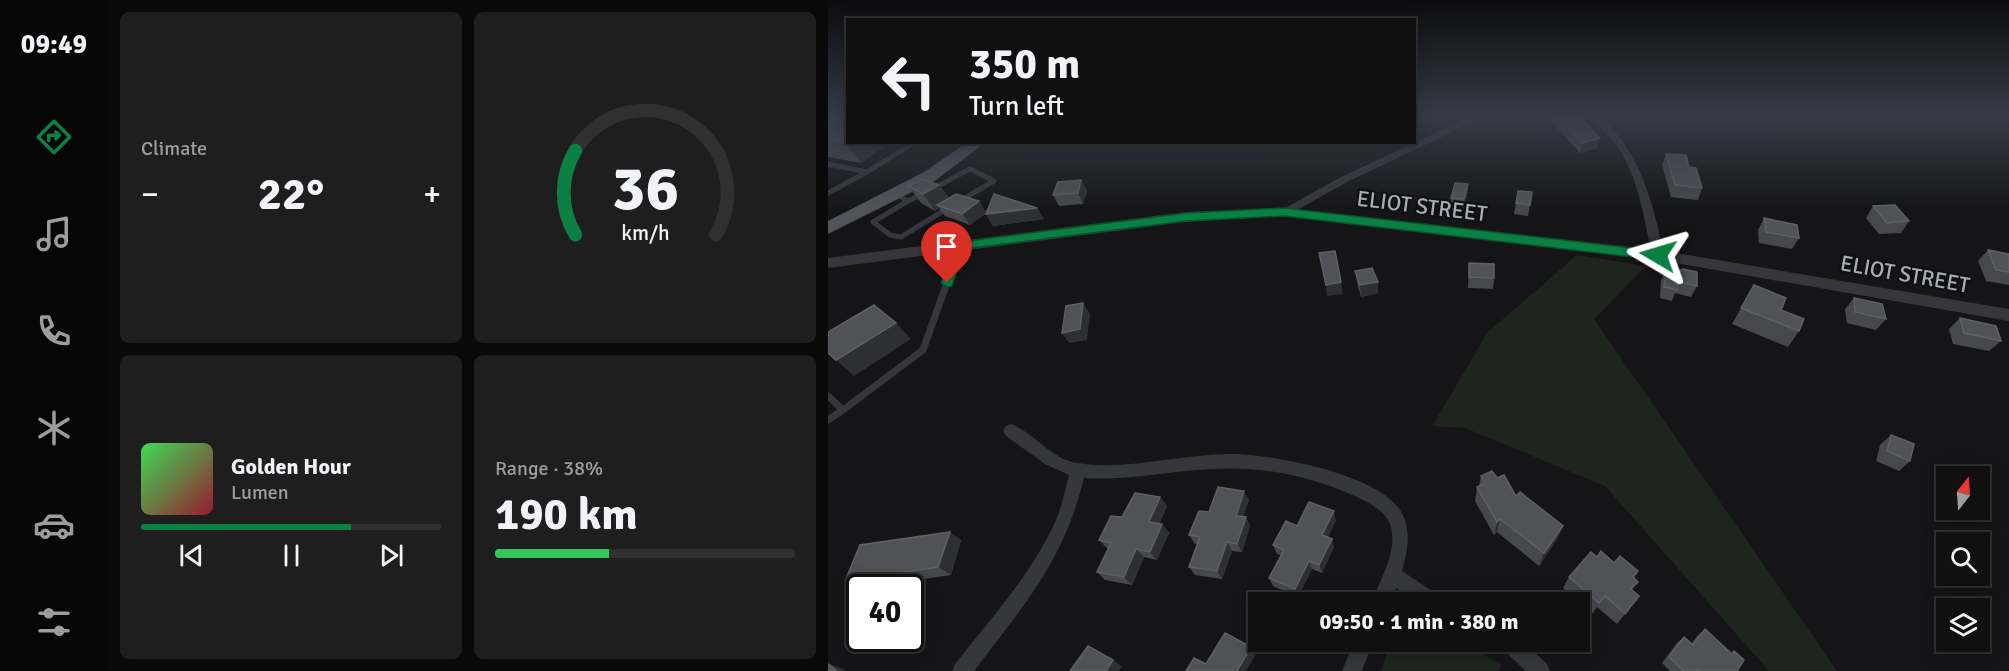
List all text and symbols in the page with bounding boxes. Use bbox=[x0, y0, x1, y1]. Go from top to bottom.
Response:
text: 09:49 bbox=[21, 28, 87, 61]
text: 350 m bbox=[969, 39, 1080, 90]
icon: left bbox=[870, 42, 948, 120]
text: Turn left bbox=[969, 90, 1064, 123]
icon: directions bbox=[33, 116, 75, 158]
text: Climate bbox=[141, 136, 207, 161]
text: 36 bbox=[611, 150, 679, 227]
text: 22° bbox=[258, 167, 324, 222]
text: − bbox=[141, 174, 159, 215]
text: + bbox=[423, 174, 441, 215]
street label: ELIOT STREET bbox=[1355, 185, 1489, 227]
icon: music bbox=[33, 213, 75, 255]
text: km/h bbox=[621, 220, 669, 246]
pin bbox=[921, 221, 972, 283]
position arrow bbox=[1626, 223, 1690, 287]
icon: arrive bbox=[930, 230, 963, 263]
street label: ELIOT STREET bbox=[1838, 249, 1972, 299]
icon: phone bbox=[33, 310, 75, 352]
icon: climate bbox=[33, 407, 75, 449]
text: Golden Hour bbox=[231, 453, 351, 480]
text: Range · 38% bbox=[495, 456, 603, 481]
north arrow bbox=[1936, 466, 1990, 520]
map controls bbox=[1936, 466, 1990, 652]
text: Lumen bbox=[231, 480, 289, 505]
text: 190 km bbox=[495, 487, 638, 542]
icon: car bbox=[33, 504, 75, 546]
button: search bbox=[1936, 532, 1990, 586]
icon: previous bbox=[175, 539, 208, 572]
icon: pause bbox=[275, 539, 308, 572]
icon: next bbox=[375, 539, 408, 572]
speed limit sign: 40 bbox=[846, 574, 924, 652]
button: layers bbox=[1936, 598, 1990, 652]
icon: filters bbox=[33, 601, 75, 643]
text: 09:50 · 1 min · 380 m bbox=[1319, 608, 1519, 635]

